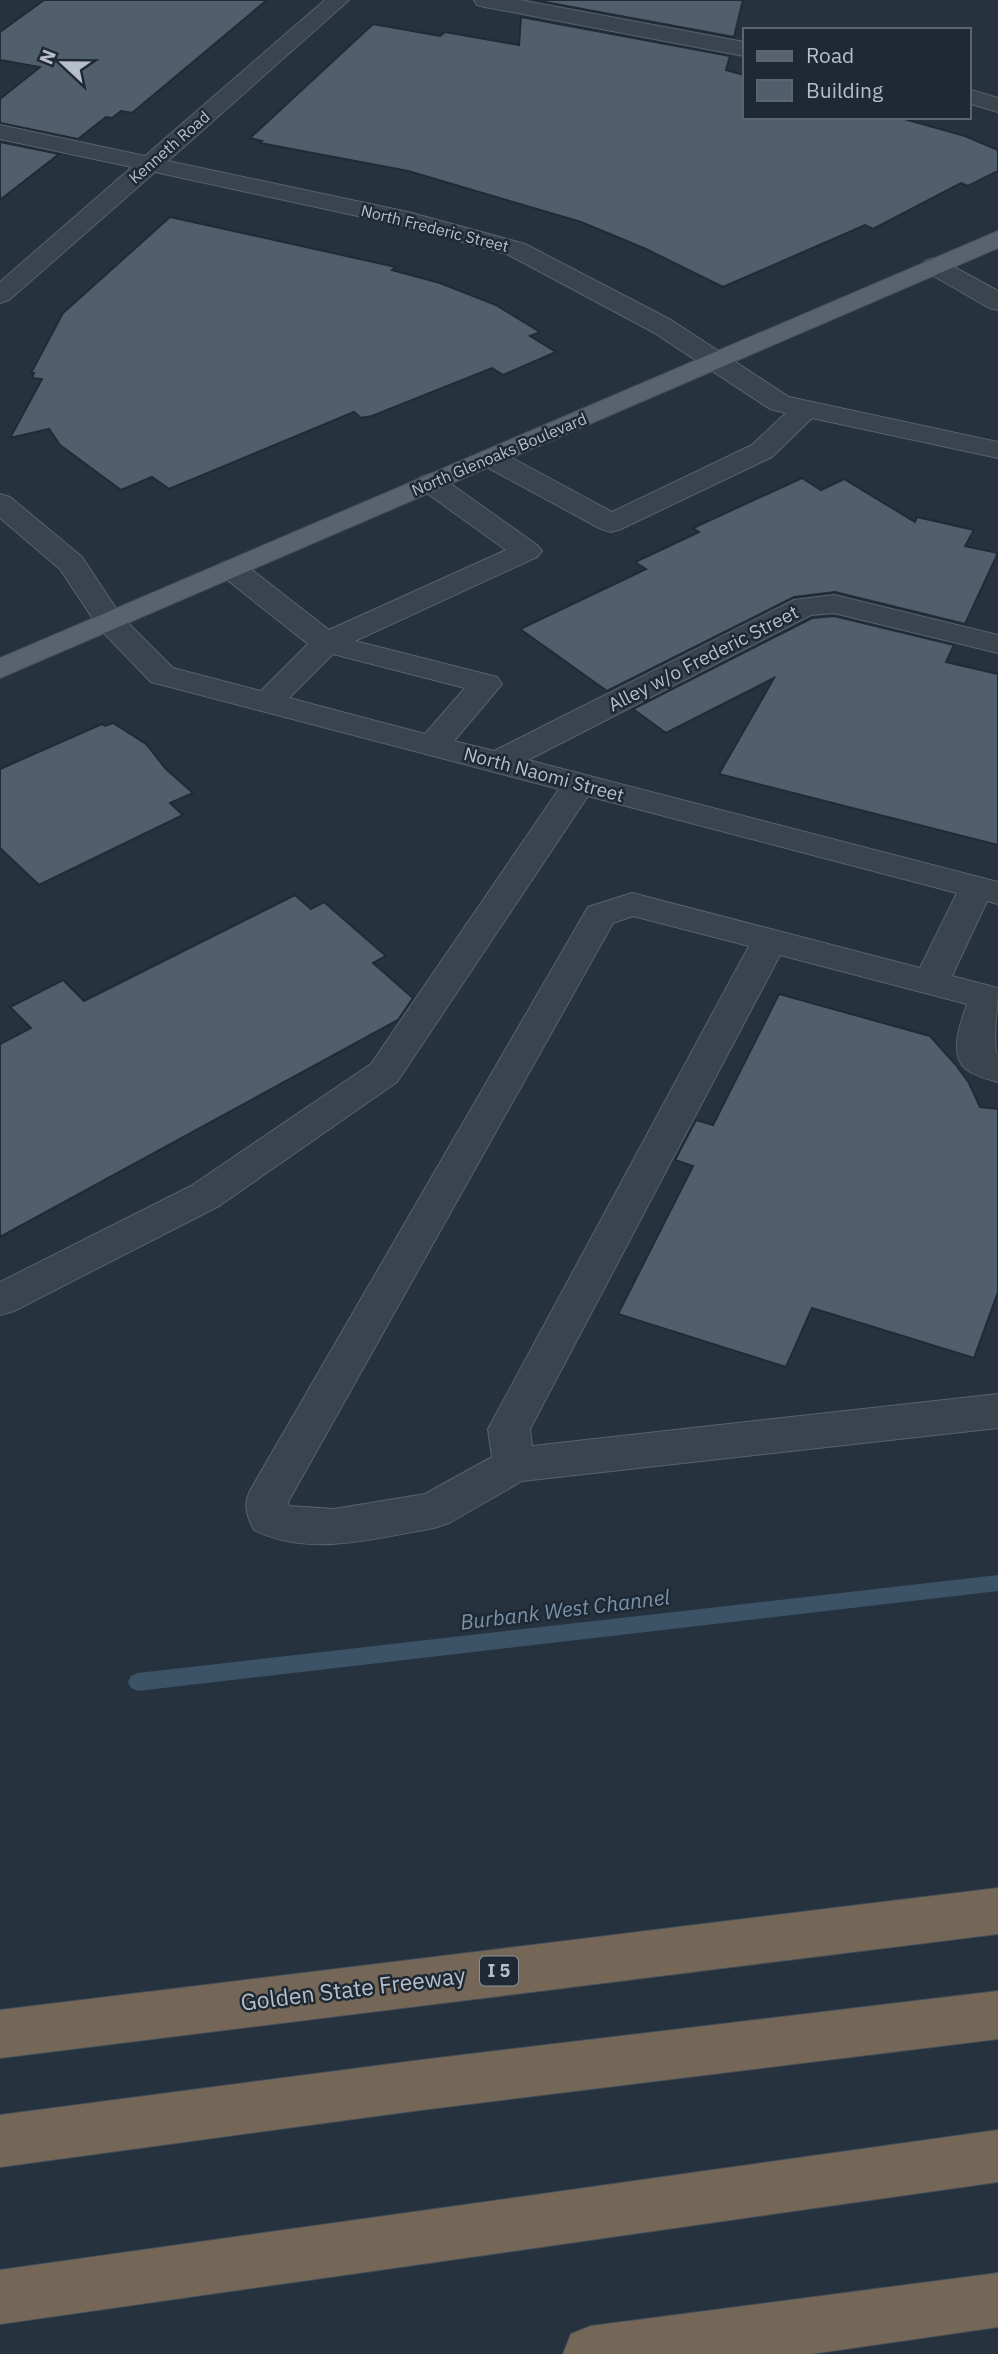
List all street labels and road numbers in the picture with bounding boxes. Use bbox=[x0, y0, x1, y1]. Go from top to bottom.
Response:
street label: Kenneth Road bbox=[124, 106, 214, 188]
street label: North Frederic Street bbox=[359, 200, 511, 256]
street label: North Glenoaks Boulevard bbox=[408, 408, 590, 500]
street label: Alley w/o Frederic Street bbox=[604, 600, 802, 716]
street label: North Naomi Street bbox=[461, 741, 627, 807]
road number: I 5 bbox=[480, 1956, 518, 1985]
street label: Golden State Freeway bbox=[239, 1959, 468, 2017]

